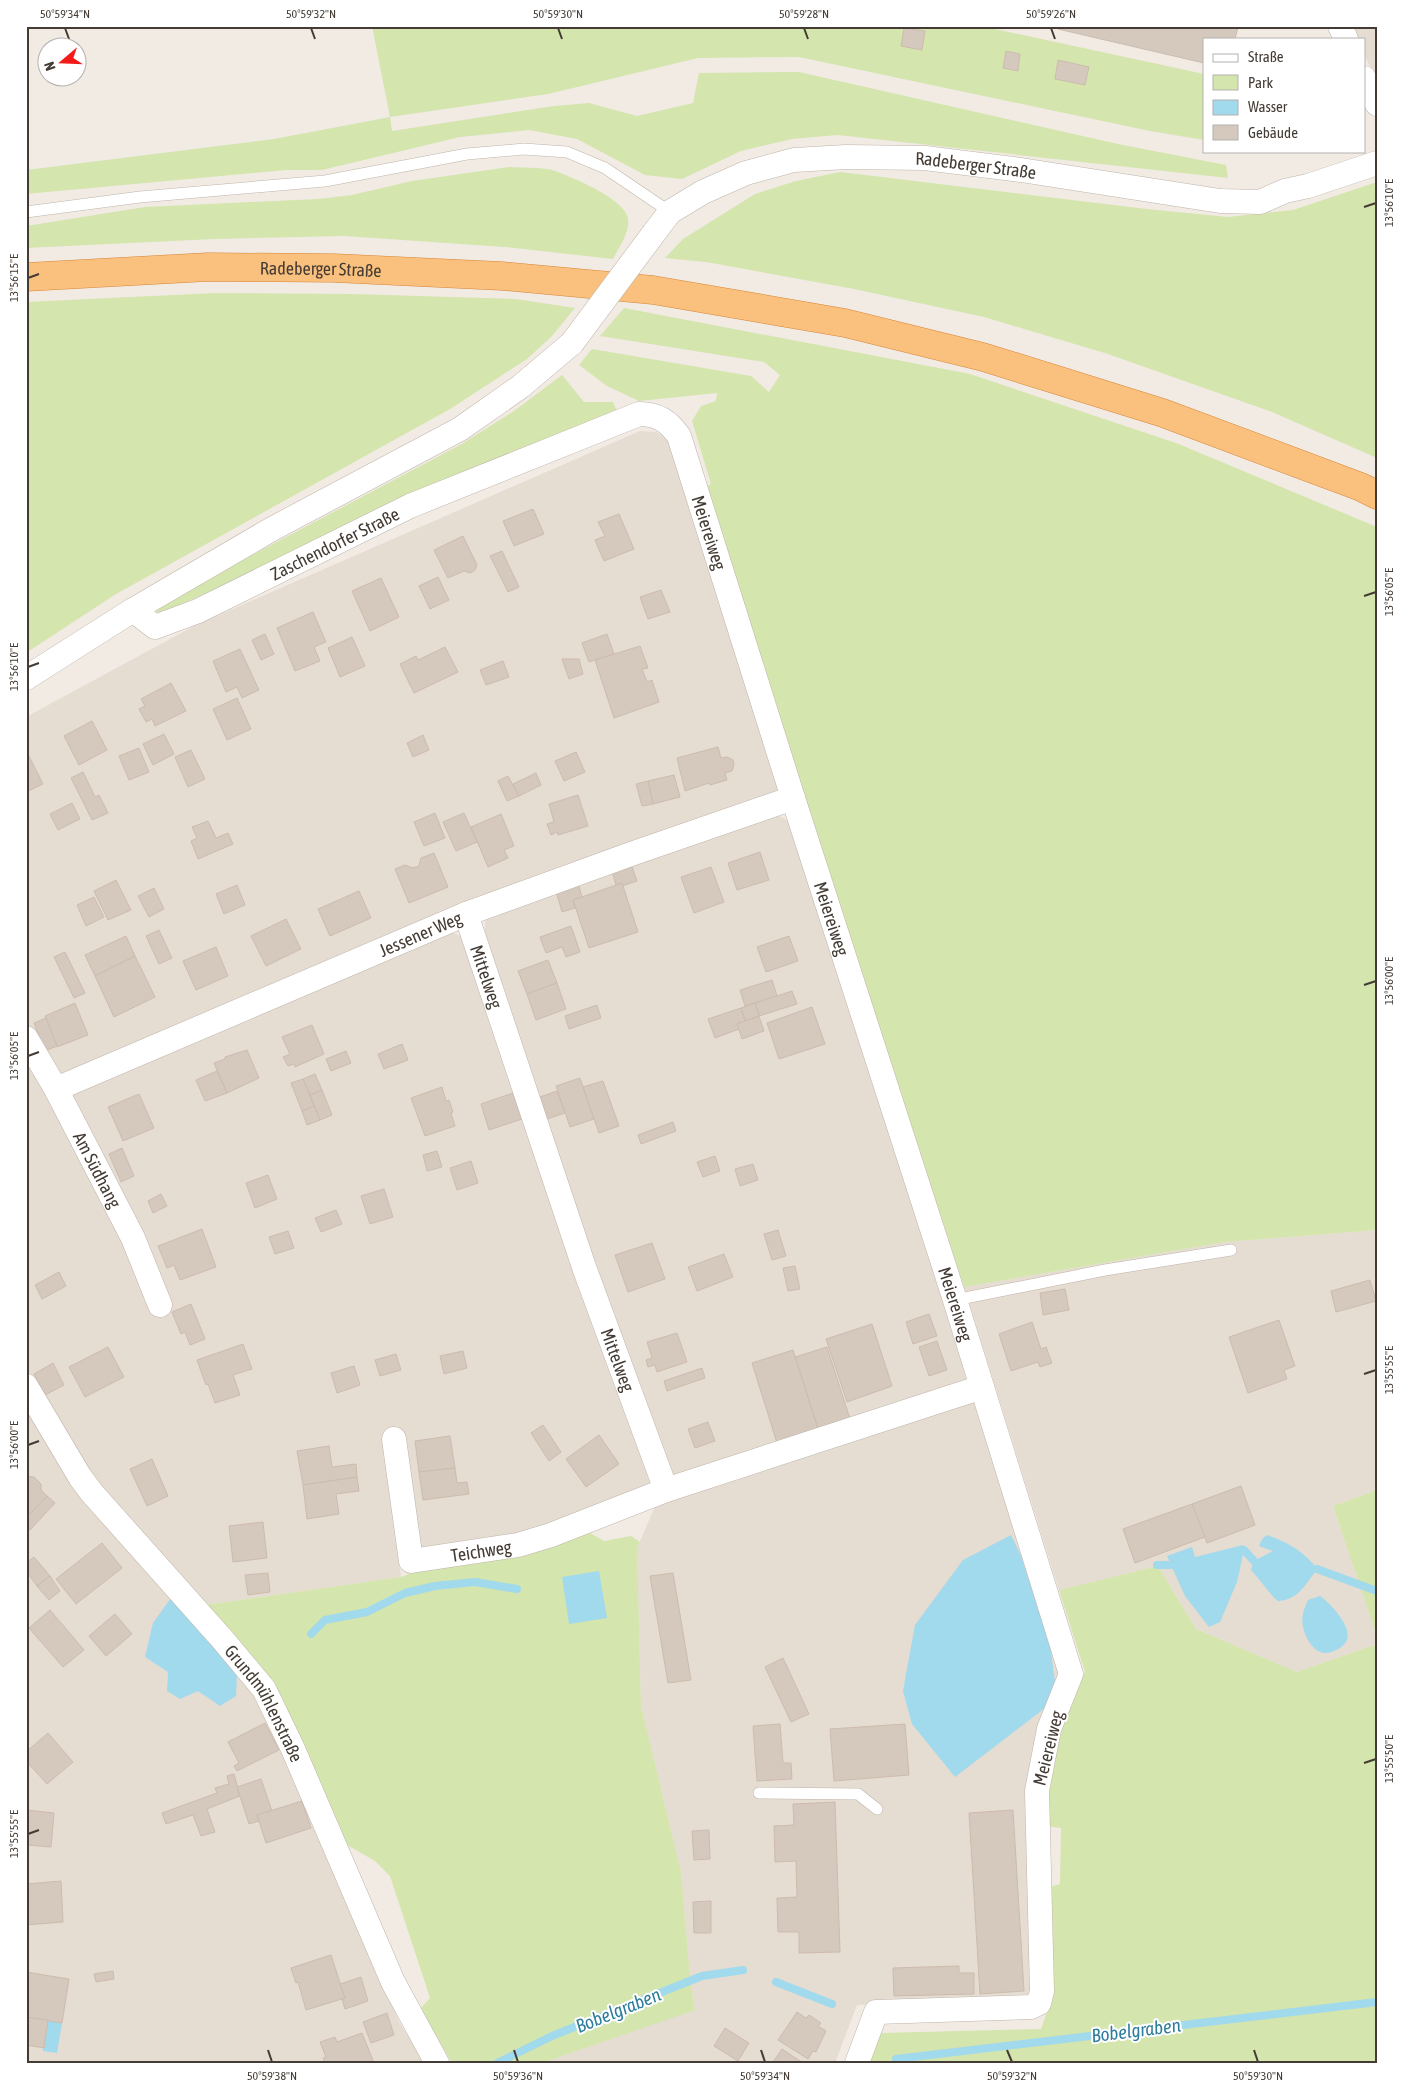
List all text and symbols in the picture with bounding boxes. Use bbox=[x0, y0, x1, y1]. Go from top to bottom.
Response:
text: 50°59'34"N bbox=[40, 7, 90, 21]
text: 50°59'32"N bbox=[286, 7, 336, 21]
text: 50°59'30"N bbox=[533, 7, 583, 21]
text: 50°59'28"N bbox=[779, 7, 829, 21]
text: 50°59'26"N bbox=[1026, 7, 1076, 21]
north arrow bbox=[38, 38, 88, 88]
legend bbox=[1203, 38, 1366, 152]
text: Straße bbox=[1248, 48, 1284, 65]
text: N bbox=[41, 60, 59, 73]
text: Park bbox=[1248, 74, 1273, 91]
text: Wasser bbox=[1248, 98, 1288, 115]
text: Gebäude bbox=[1248, 124, 1298, 141]
street label: Radeberger Straße bbox=[915, 147, 1038, 183]
text: 13°56'10"E bbox=[1382, 179, 1396, 227]
text: 13°56'15"E bbox=[7, 254, 21, 302]
street label: Radeberger Straße bbox=[260, 257, 382, 281]
street label: Meiereiweg bbox=[688, 493, 731, 573]
street label: Zaschendorfer Straße bbox=[267, 503, 402, 584]
text: 13°56'05"E bbox=[1382, 568, 1396, 616]
text: 13°56'10"E bbox=[7, 643, 21, 691]
street label: Meiereiweg bbox=[810, 879, 854, 959]
street label: Jessener Weg bbox=[376, 907, 465, 960]
street label: Mittelweg bbox=[467, 942, 507, 1011]
text: 13°56'00"E bbox=[1382, 957, 1396, 1005]
text: 13°56'05"E bbox=[7, 1032, 21, 1080]
street label: Am Südhang bbox=[69, 1128, 126, 1211]
street label: Meiereiweg bbox=[935, 1264, 978, 1344]
street label: Mittelweg bbox=[597, 1325, 639, 1394]
text: 13°55'55"E bbox=[1382, 1346, 1396, 1394]
text: 13°56'00"E bbox=[7, 1421, 21, 1469]
street label: Teichweg bbox=[449, 1536, 513, 1565]
street label: Grundmühlenstraße bbox=[221, 1640, 308, 1765]
street label: Meiereiweg bbox=[1029, 1708, 1068, 1788]
text: 13°55'50"E bbox=[1382, 1735, 1396, 1783]
text: 13°55'55"E bbox=[7, 1810, 21, 1858]
water label: Bobelgraben bbox=[572, 1983, 664, 2037]
water label: Bobelgraben bbox=[1090, 2014, 1182, 2046]
text: 50°59'38"N bbox=[247, 2069, 297, 2083]
text: 50°59'36"N bbox=[493, 2069, 543, 2083]
text: 50°59'34"N bbox=[740, 2069, 790, 2083]
text: 50°59'32"N bbox=[987, 2069, 1037, 2083]
text: 50°59'30"N bbox=[1233, 2069, 1283, 2083]

